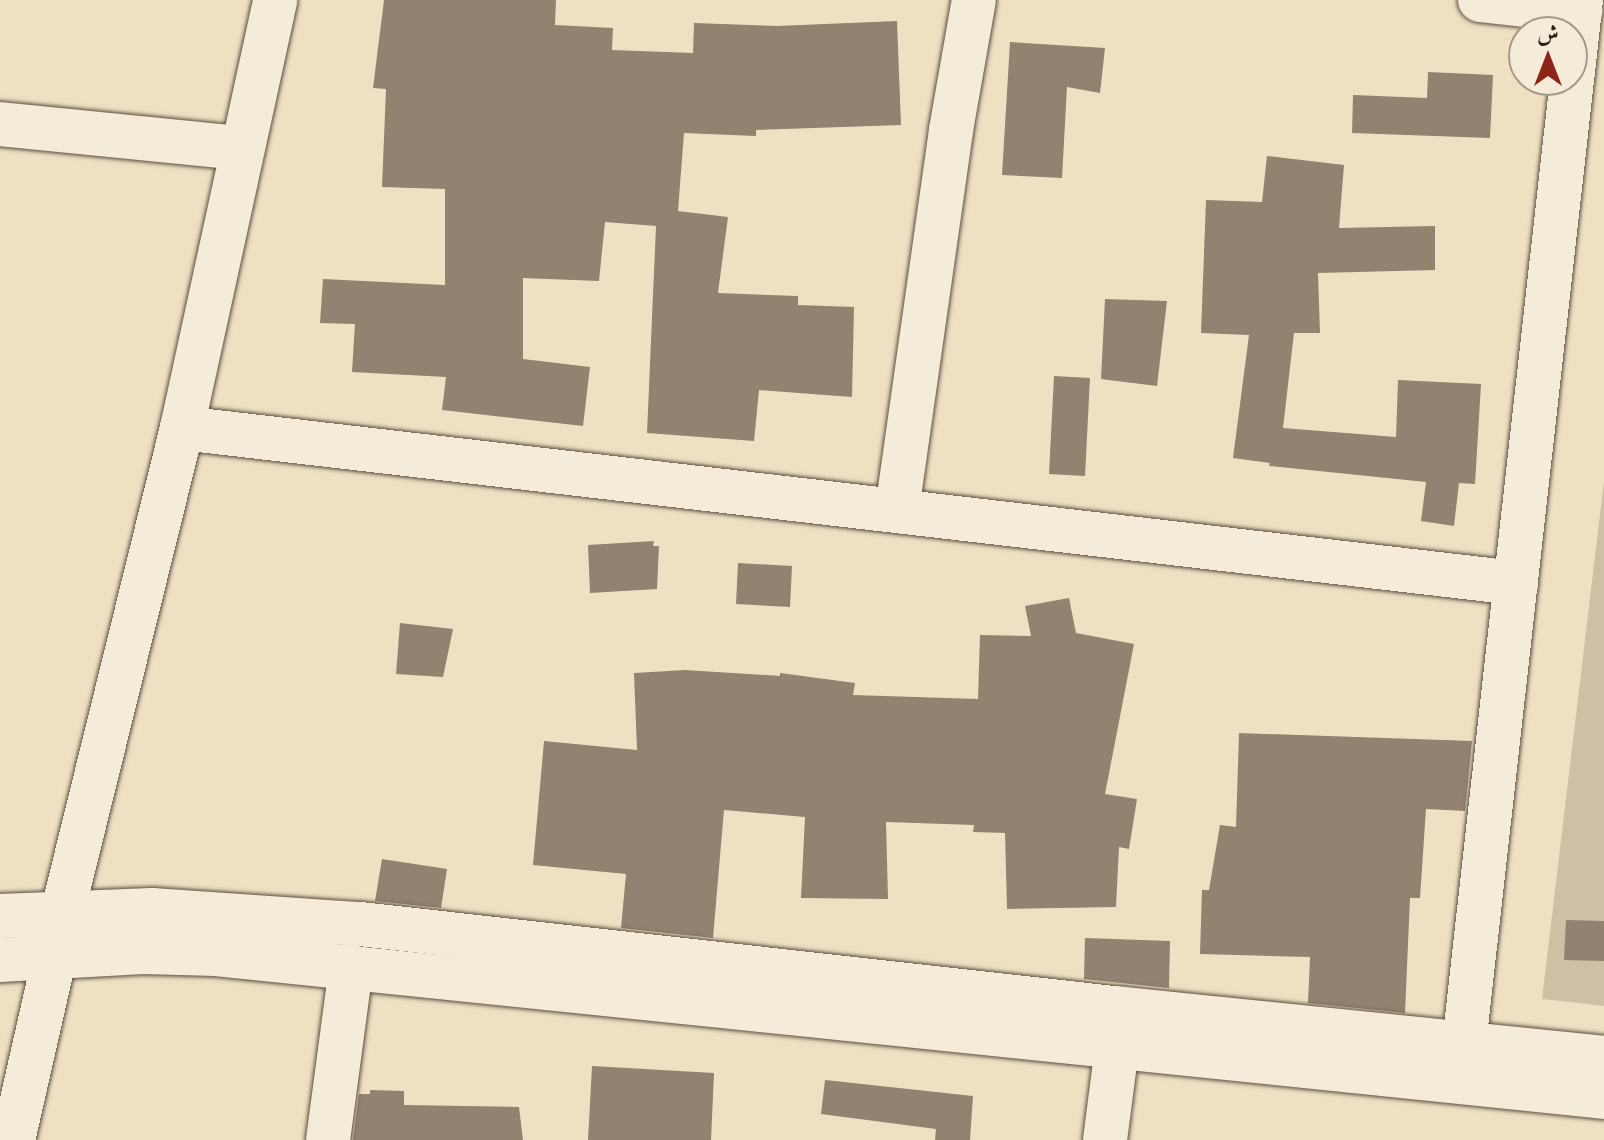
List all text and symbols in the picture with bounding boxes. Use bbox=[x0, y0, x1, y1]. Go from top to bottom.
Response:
north arrow bbox=[1508, 16, 1588, 96]
text: ش bbox=[1537, 19, 1559, 48]

